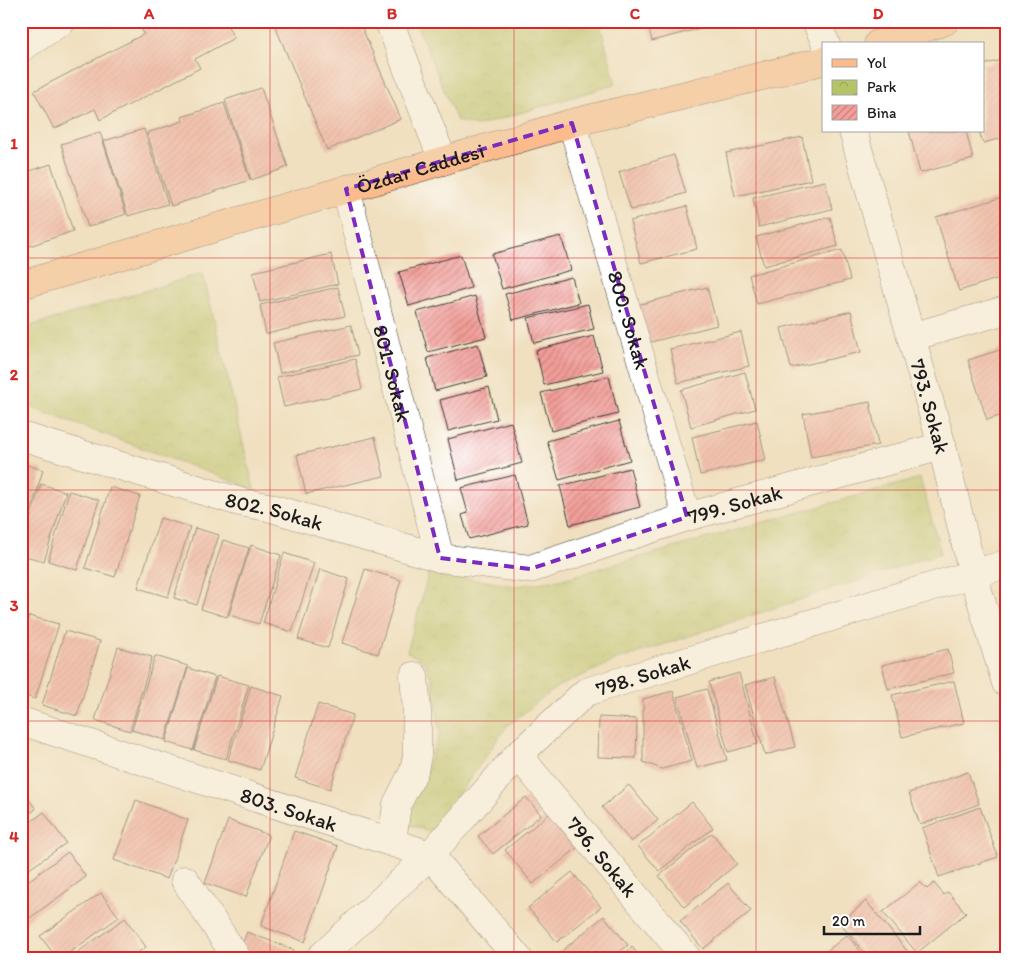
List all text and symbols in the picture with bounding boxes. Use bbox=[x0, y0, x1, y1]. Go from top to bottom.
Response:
text: A bbox=[143, 4, 155, 23]
text: B bbox=[387, 4, 398, 23]
text: C bbox=[630, 4, 641, 23]
text: D bbox=[873, 4, 884, 23]
legend bbox=[822, 42, 984, 132]
text: Yol bbox=[867, 54, 887, 72]
text: Park bbox=[867, 78, 897, 96]
text: Bina bbox=[867, 104, 897, 122]
text: 1 bbox=[10, 134, 18, 153]
street label: Özdar Caddesi bbox=[353, 137, 487, 198]
street label: 800. Sokak bbox=[603, 267, 656, 372]
street label: 801. Sokak bbox=[369, 322, 417, 424]
street label: 793. Sokak bbox=[906, 356, 956, 456]
text: 2 bbox=[10, 365, 19, 384]
street label: 799. Sokak bbox=[685, 479, 785, 529]
street label: 802. Sokak bbox=[222, 486, 326, 535]
text: 3 bbox=[10, 596, 19, 615]
street label: 798. Sokak bbox=[593, 648, 693, 701]
street label: 803. Sokak bbox=[237, 781, 341, 836]
street label: 796. Sokak bbox=[562, 811, 643, 902]
text: 4 bbox=[9, 827, 19, 846]
scale bar bbox=[824, 904, 921, 936]
text: 20 m bbox=[832, 912, 866, 930]

